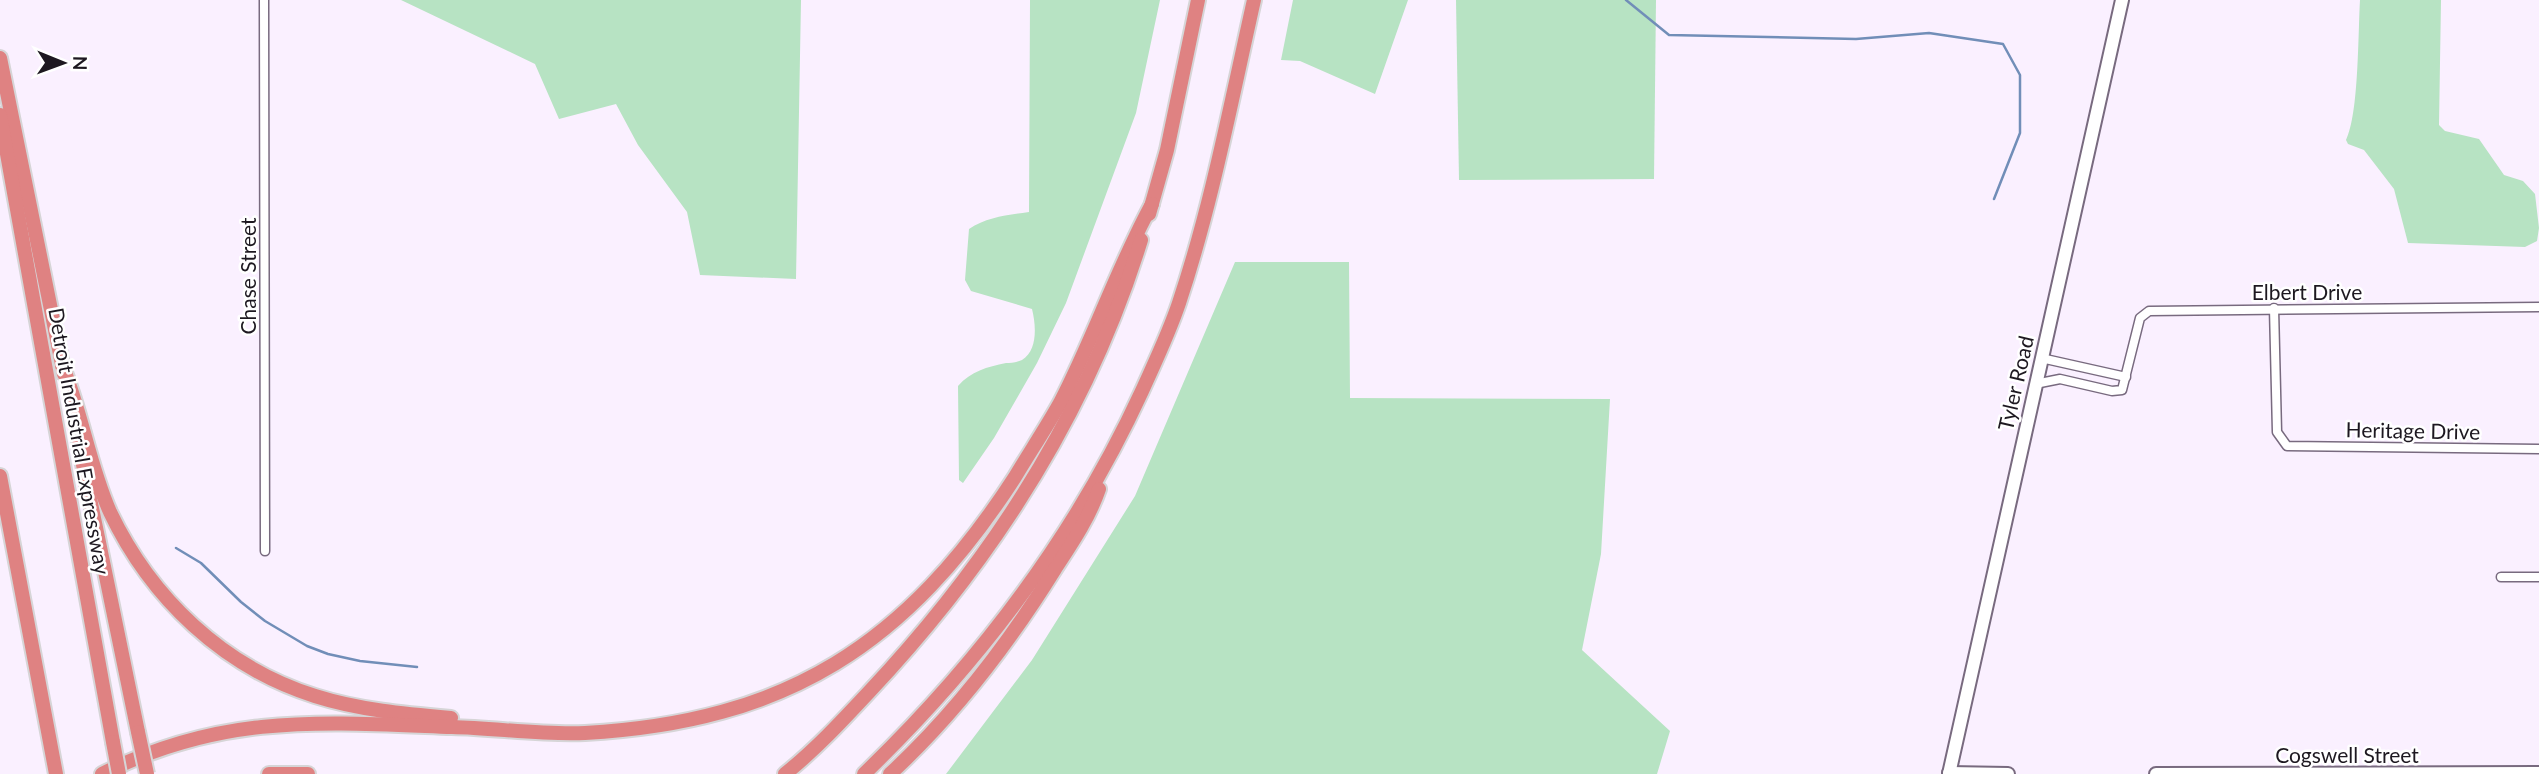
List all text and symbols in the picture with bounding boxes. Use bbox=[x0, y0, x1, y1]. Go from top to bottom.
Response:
north arrow bbox=[28, 28, 98, 98]
text: N bbox=[69, 56, 92, 71]
street label: Chase Street bbox=[235, 217, 260, 335]
street label: Elbert Drive bbox=[2252, 279, 2362, 304]
street label: Detroit Industrial Expressway bbox=[44, 306, 116, 577]
street label: Tyler Road bbox=[1992, 333, 2038, 433]
street label: Heritage Drive bbox=[2345, 416, 2481, 444]
street label: Cogswell Street bbox=[2275, 742, 2419, 767]

